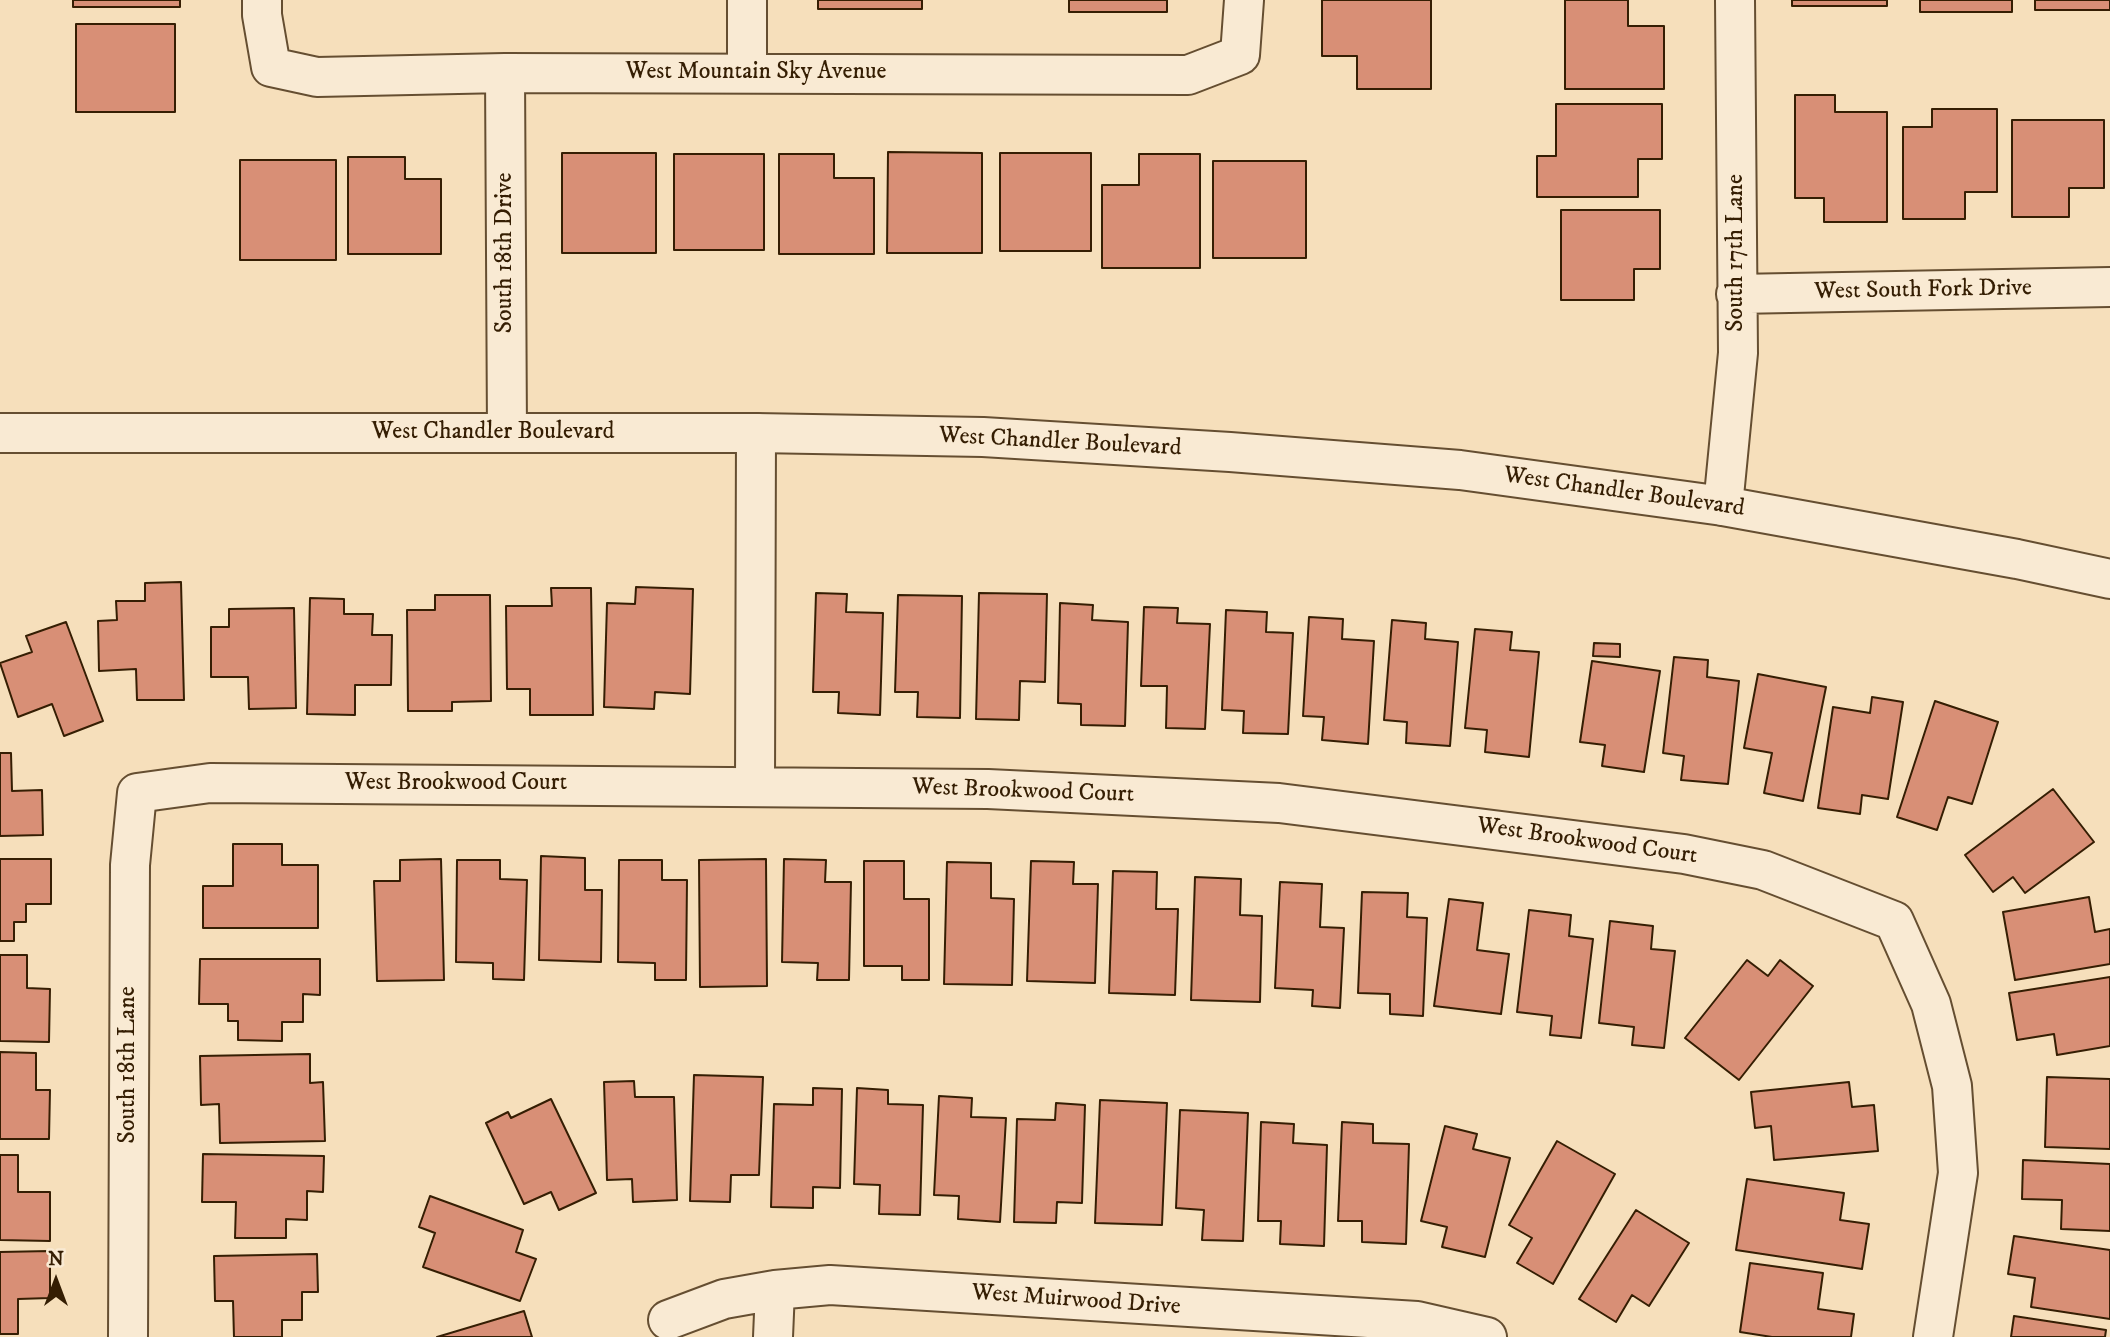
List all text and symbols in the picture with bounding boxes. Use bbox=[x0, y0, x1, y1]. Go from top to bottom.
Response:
street label: West Mountain Sky Avenue bbox=[626, 59, 886, 87]
street label: South 18th Drive bbox=[492, 173, 520, 333]
street label: South 17th Lane bbox=[1723, 174, 1751, 332]
street label: West South Fork Drive bbox=[1814, 275, 2032, 307]
street label: West Chandler Boulevard bbox=[371, 419, 615, 447]
street label: West Chandler Boulevard bbox=[938, 422, 1182, 464]
street label: West Chandler Boulevard bbox=[1502, 462, 1746, 524]
street label: West Brookwood Court bbox=[345, 770, 567, 798]
street label: West Brookwood Court bbox=[911, 774, 1135, 810]
street label: West Brookwood Court bbox=[1475, 812, 1699, 872]
street label: South 18th Lane bbox=[115, 986, 143, 1144]
north arrow bbox=[21, 1246, 91, 1316]
text: N bbox=[48, 1248, 64, 1271]
street label: West Muirwood Drive bbox=[971, 1279, 1181, 1323]

